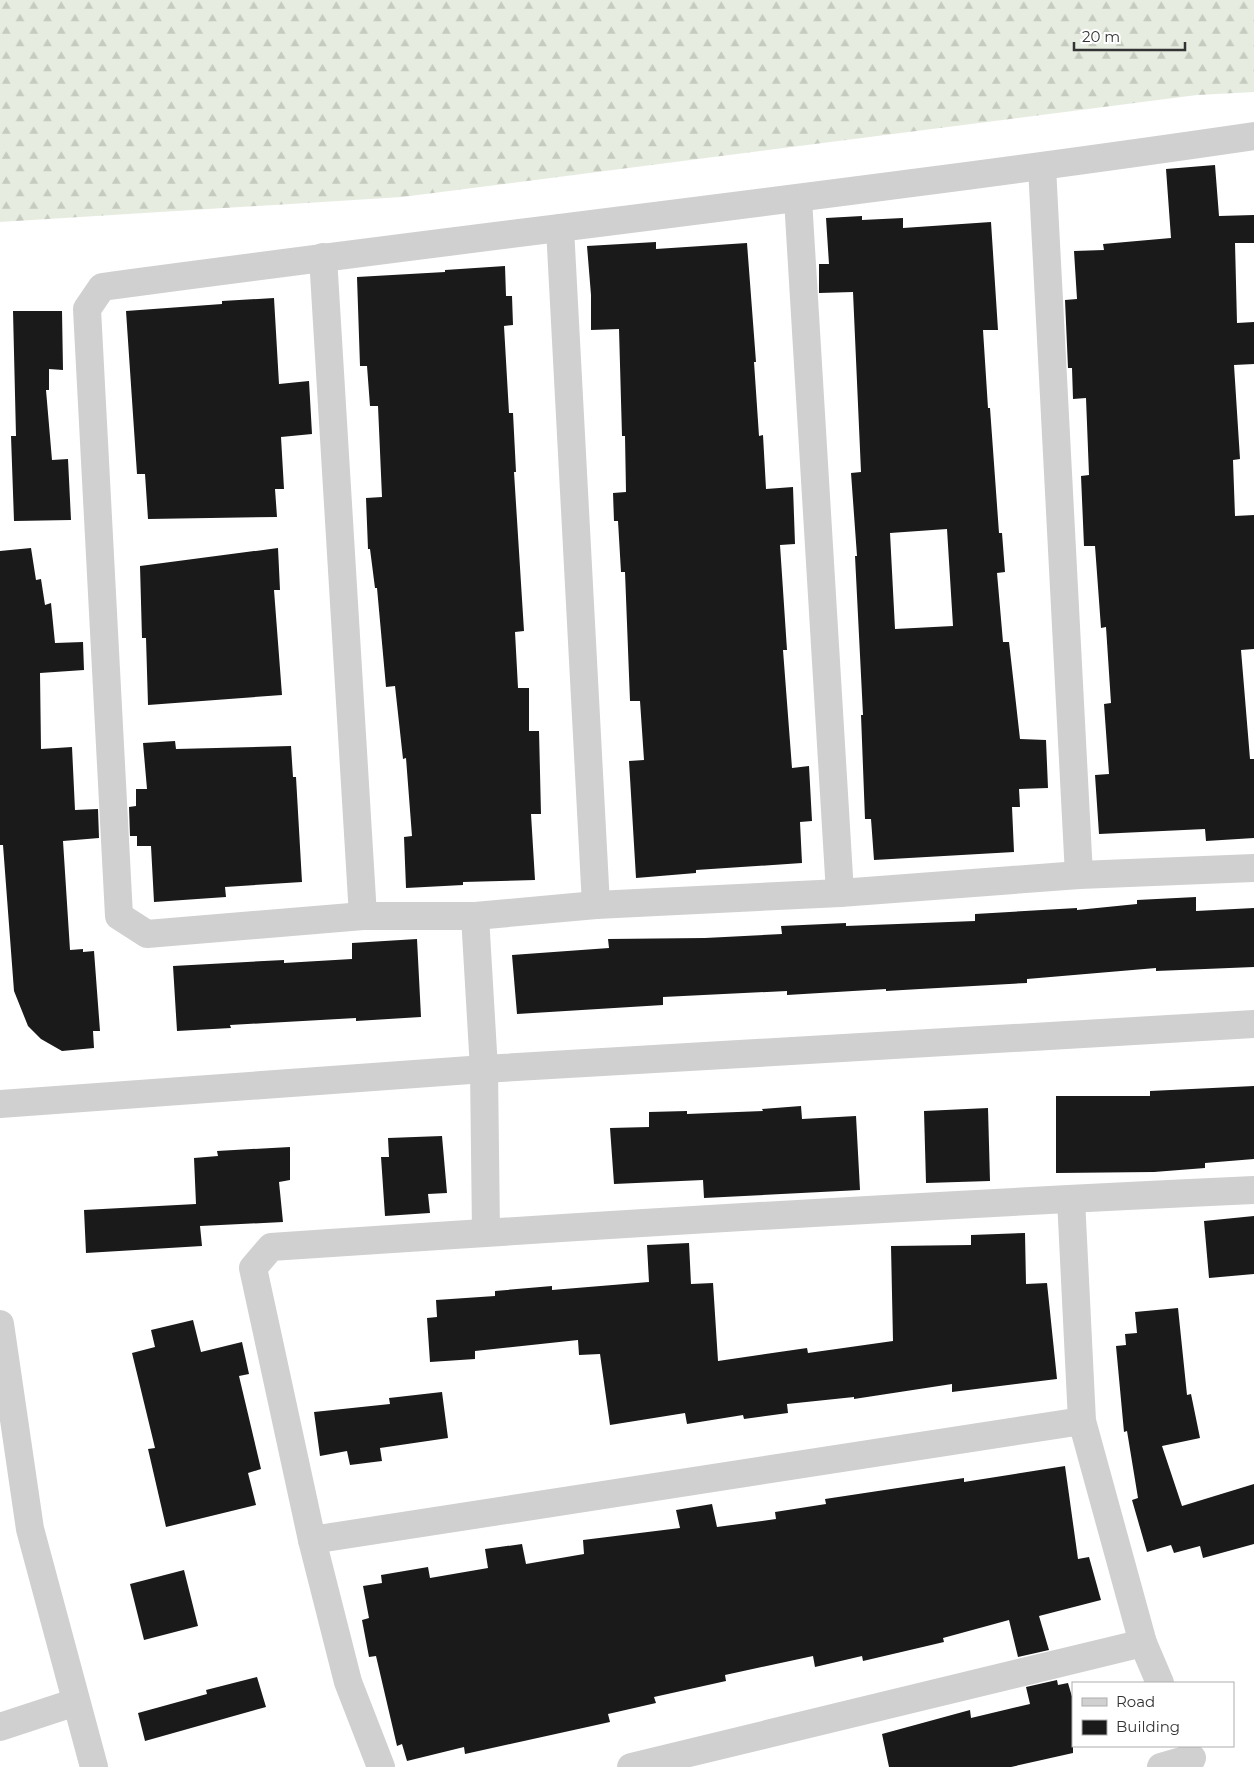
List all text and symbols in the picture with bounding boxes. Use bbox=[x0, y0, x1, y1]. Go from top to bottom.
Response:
scale bar bbox=[1074, 20, 1185, 52]
text: 20 m bbox=[1082, 27, 1120, 46]
legend bbox=[1072, 1682, 1234, 1747]
text: Road bbox=[1116, 1692, 1155, 1711]
text: Building bbox=[1116, 1717, 1180, 1736]

